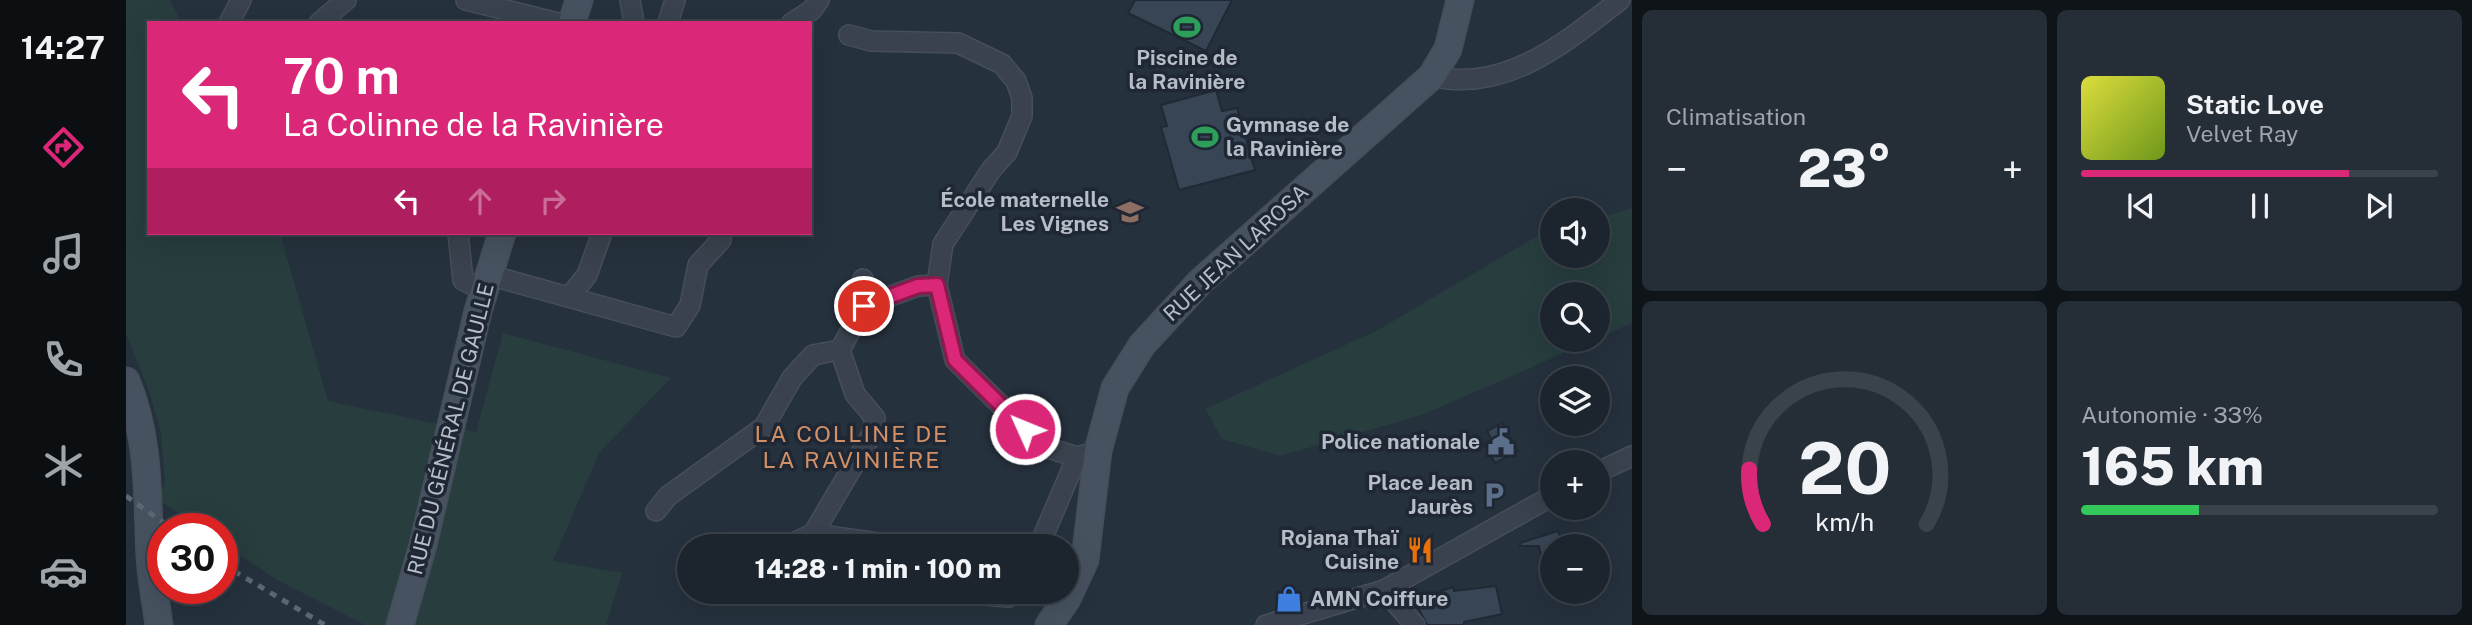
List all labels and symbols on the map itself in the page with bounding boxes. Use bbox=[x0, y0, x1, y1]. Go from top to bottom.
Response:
sports icon: Piscine de la Ravinière bbox=[1172, 12, 1202, 42]
place label: Piscine de la Ravinière bbox=[1129, 45, 1245, 94]
place label: Gymnase de la Ravinière bbox=[1226, 112, 1349, 161]
sports icon: Gymnase de la Ravinière bbox=[1190, 122, 1220, 152]
street label: RUE JEAN LAROSA bbox=[1158, 179, 1313, 326]
place label: École maternelle Les Vignes bbox=[940, 187, 1109, 236]
school or university icon: École maternelle Les Vignes bbox=[1115, 197, 1145, 227]
pin bbox=[834, 276, 894, 336]
street label: RUE DU GÉNÉRAL DE GAULLE bbox=[402, 281, 499, 577]
position arrow bbox=[988, 392, 1062, 466]
district label: LA COLLINE DE LA RAVINIÈRE bbox=[755, 420, 949, 473]
public building icon: Police nationale bbox=[1486, 427, 1516, 457]
place label: Police nationale bbox=[1321, 429, 1480, 454]
place label: Place Jean Jaurès bbox=[1368, 470, 1473, 519]
parking icon: Place Jean Jaurès bbox=[1479, 480, 1509, 510]
speed limit sign: 30 bbox=[147, 513, 238, 604]
place label: Rojana Thaï Cuisine bbox=[1280, 525, 1399, 574]
restaurant icon: Rojana Thaï Cuisine bbox=[1405, 535, 1435, 565]
shop icon: AMN Coiffure bbox=[1274, 584, 1304, 614]
place label: AMN Coiffure bbox=[1310, 586, 1448, 611]

